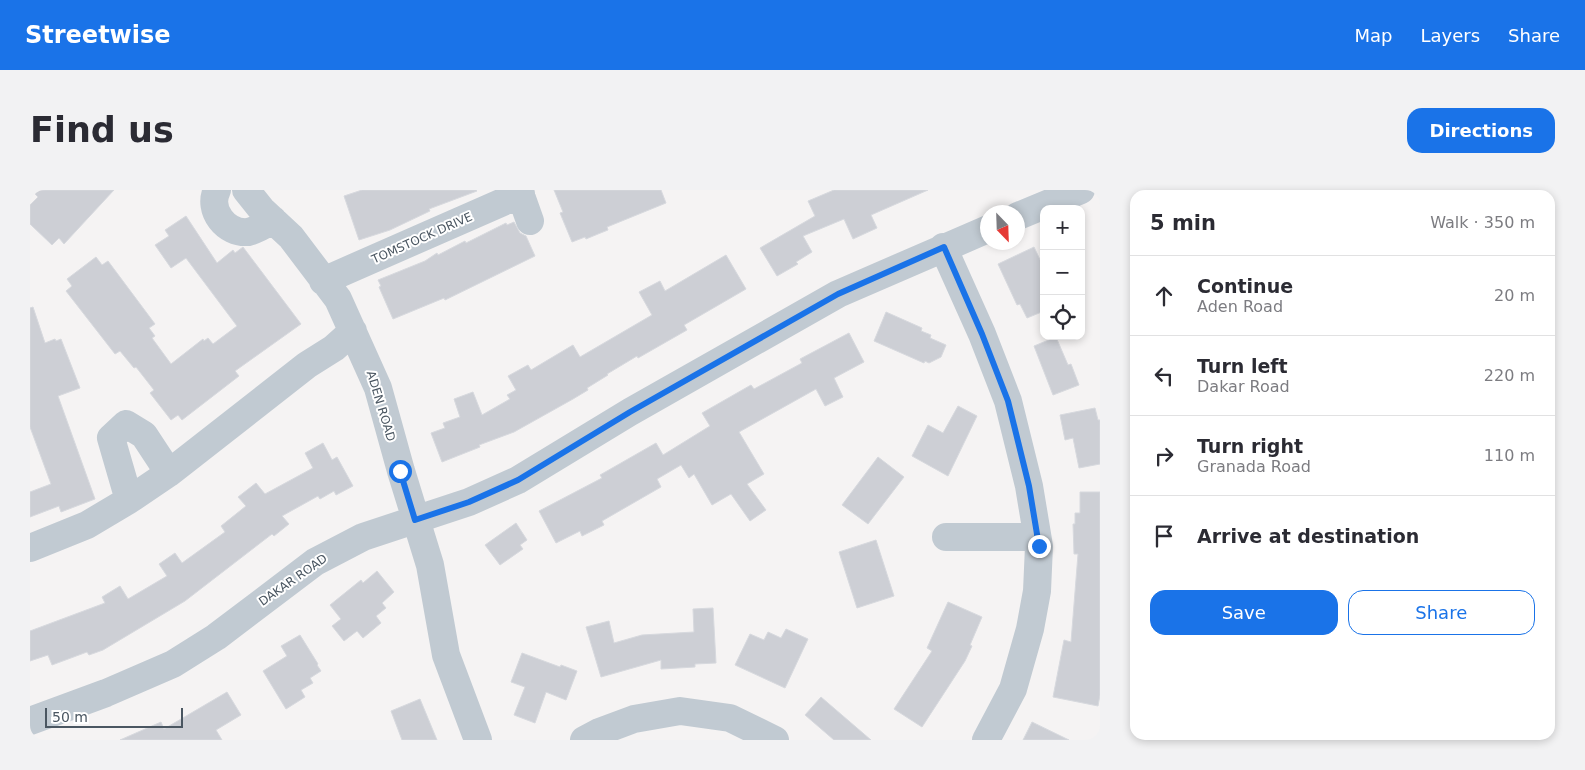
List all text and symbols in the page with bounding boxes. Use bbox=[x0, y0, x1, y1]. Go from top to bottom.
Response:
text: Streetwise bbox=[25, 21, 171, 49]
text: Map bbox=[1354, 25, 1392, 46]
text: Layers bbox=[1420, 25, 1480, 46]
text: Share bbox=[1508, 25, 1560, 46]
button: Directions bbox=[1407, 108, 1555, 153]
text: Find us bbox=[30, 110, 174, 150]
north arrow bbox=[980, 205, 1025, 250]
map controls bbox=[1040, 205, 1085, 340]
button: + bbox=[1040, 205, 1085, 250]
street label: TOMSTOCK DRIVE bbox=[369, 210, 474, 267]
text: 5 min bbox=[1150, 211, 1216, 235]
text: Walk · 350 m bbox=[1430, 213, 1535, 232]
button: − bbox=[1040, 250, 1085, 295]
text: Continue bbox=[1197, 275, 1293, 297]
icon: ahead bbox=[1150, 282, 1178, 310]
text: 20 m bbox=[1494, 286, 1535, 305]
button: locate bbox=[1040, 295, 1085, 340]
text: Aden Road bbox=[1197, 297, 1283, 316]
text: Turn left bbox=[1197, 355, 1288, 377]
icon: left bbox=[1150, 362, 1178, 390]
text: 220 m bbox=[1484, 366, 1535, 385]
street label: ADEN ROAD bbox=[364, 369, 398, 443]
text: Dakar Road bbox=[1197, 377, 1290, 396]
text: Turn right bbox=[1197, 435, 1303, 457]
icon: right bbox=[1150, 442, 1178, 470]
text: 110 m bbox=[1484, 446, 1535, 465]
text: Granada Road bbox=[1197, 457, 1311, 476]
route start bbox=[389, 460, 412, 483]
icon: arrive bbox=[1150, 522, 1178, 550]
text: Arrive at destination bbox=[1197, 525, 1419, 547]
route end bbox=[1028, 535, 1051, 558]
street label: DAKAR ROAD bbox=[256, 551, 330, 609]
button: Save bbox=[1150, 590, 1338, 635]
button: Share bbox=[1348, 590, 1535, 635]
scale bar bbox=[45, 705, 182, 728]
text: 50 m bbox=[52, 709, 88, 725]

